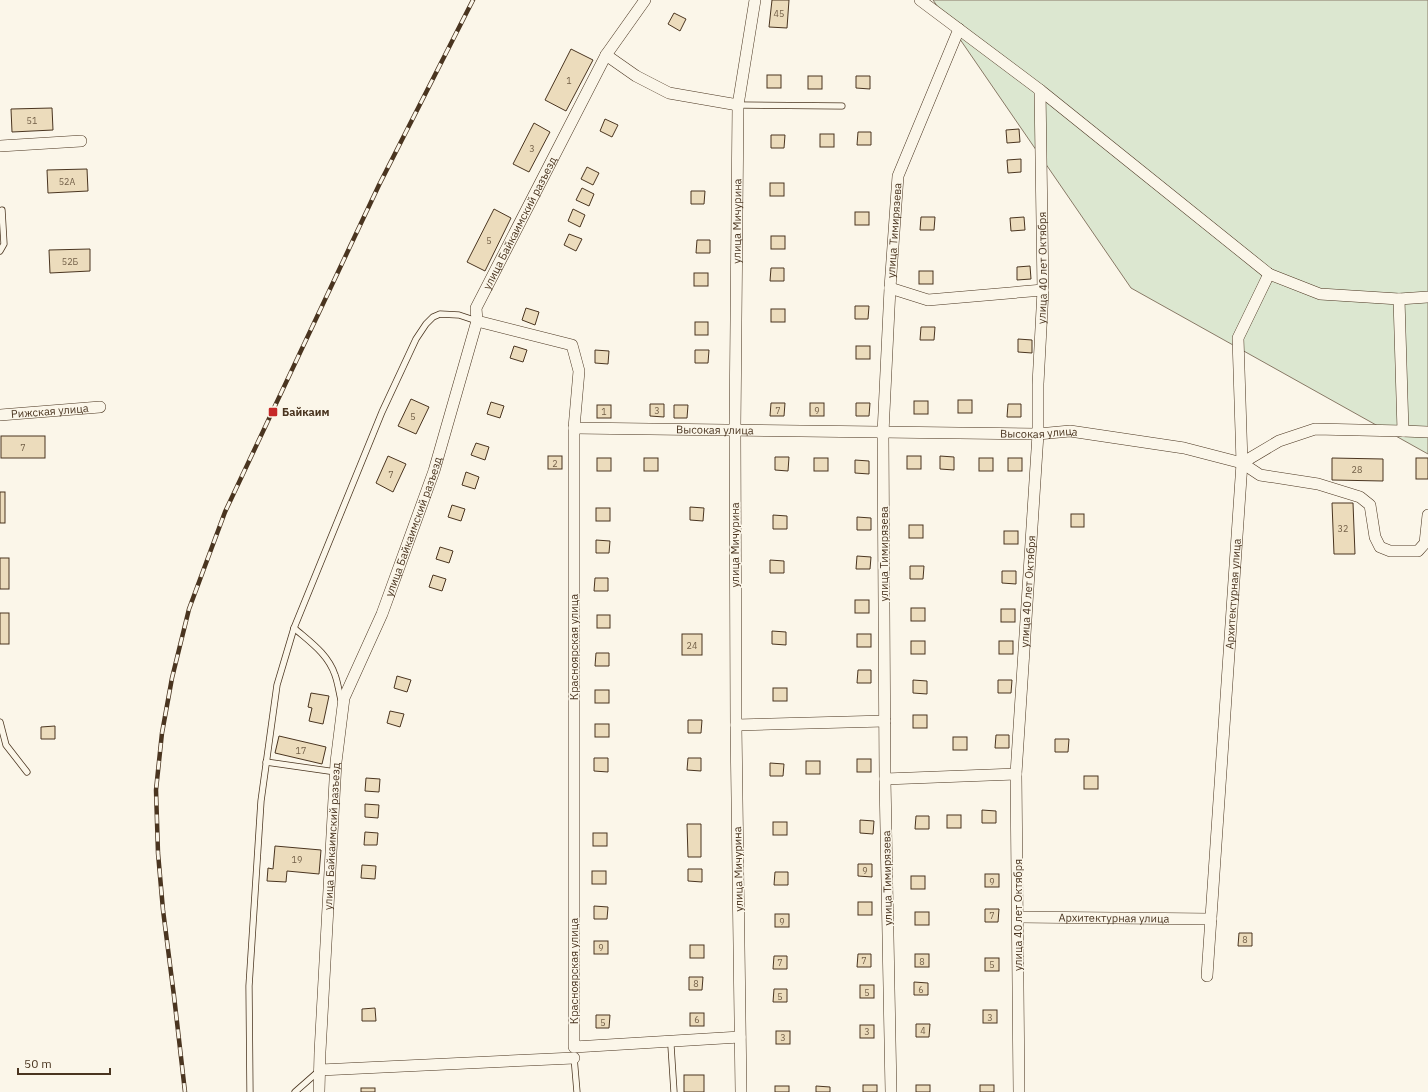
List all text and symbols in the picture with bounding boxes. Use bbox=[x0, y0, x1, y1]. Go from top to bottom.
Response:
house number: 45 bbox=[774, 8, 784, 19]
house number: 1 bbox=[566, 75, 572, 86]
house number: 51 bbox=[27, 115, 37, 126]
house number: 3 bbox=[529, 143, 535, 154]
street label: улица Байкаимский разъезд bbox=[480, 154, 560, 292]
house number: 52А bbox=[59, 176, 76, 187]
street label: улица Мичурина bbox=[730, 178, 744, 264]
street label: улица Тимирязева bbox=[884, 182, 905, 278]
street label: улица 40 лет Октября bbox=[1034, 212, 1050, 324]
house number: 5 bbox=[486, 235, 492, 246]
house number: 52Б bbox=[62, 256, 79, 267]
street label: Рижская улица bbox=[11, 401, 89, 421]
place label: Байкаим bbox=[282, 405, 330, 419]
house number: 3 bbox=[654, 405, 660, 416]
house number: 7 bbox=[775, 405, 781, 416]
house number: 9 bbox=[814, 405, 820, 416]
marker: Байкаим bbox=[267, 406, 279, 418]
house number: 1 bbox=[601, 406, 607, 417]
house number: 5 bbox=[410, 411, 416, 422]
street label: Высокая улица bbox=[676, 422, 754, 437]
street label: Высокая улица bbox=[1000, 424, 1079, 441]
house number: 7 bbox=[20, 442, 26, 453]
street label: улица Байкаимский разъезд bbox=[382, 455, 445, 599]
house number: 2 bbox=[552, 458, 558, 469]
house number: 28 bbox=[1352, 464, 1362, 475]
house number: 7 bbox=[388, 469, 394, 480]
street label: улица Мичурина bbox=[728, 502, 742, 588]
street label: улица Тимирязева bbox=[877, 506, 891, 602]
house number: 32 bbox=[1338, 523, 1348, 534]
street label: улица 40 лет Октября bbox=[1017, 535, 1038, 648]
street label: Архитектурная улица bbox=[1222, 538, 1244, 650]
street label: Красноярская улица bbox=[567, 594, 581, 700]
house number: 24 bbox=[687, 640, 697, 651]
house number: 17 bbox=[296, 745, 306, 756]
street label: улица Байкаимский разъезд bbox=[321, 762, 343, 911]
street label: улица Мичурина bbox=[730, 826, 746, 912]
street label: улица Тимирязева bbox=[879, 830, 895, 926]
house number: 19 bbox=[292, 854, 302, 865]
street label: улица 40 лет Октября bbox=[1011, 859, 1025, 971]
house number: 9 bbox=[862, 865, 868, 876]
house number: 9 bbox=[989, 876, 995, 887]
house number: 7 bbox=[989, 910, 995, 921]
street label: Архитектурная улица bbox=[1058, 910, 1170, 926]
house number: 9 bbox=[779, 916, 785, 927]
street label: Красноярская улица bbox=[567, 918, 581, 1024]
house number: 8 bbox=[1242, 934, 1248, 945]
house number: 9 bbox=[598, 942, 604, 953]
house number: 7 bbox=[861, 955, 867, 966]
house number: 8 bbox=[919, 956, 925, 967]
house number: 7 bbox=[777, 957, 783, 968]
house number: 5 bbox=[989, 959, 995, 970]
house number: 8 bbox=[693, 978, 699, 989]
house number: 6 bbox=[918, 984, 924, 995]
house number: 5 bbox=[864, 987, 870, 998]
house number: 5 bbox=[777, 991, 783, 1002]
house number: 3 bbox=[987, 1012, 993, 1023]
house number: 6 bbox=[694, 1014, 700, 1025]
house number: 5 bbox=[600, 1017, 606, 1028]
house number: 4 bbox=[920, 1025, 926, 1036]
house number: 3 bbox=[864, 1026, 870, 1037]
house number: 3 bbox=[780, 1032, 786, 1043]
scale bar bbox=[18, 1050, 110, 1076]
text: 50 m bbox=[24, 1056, 52, 1071]

